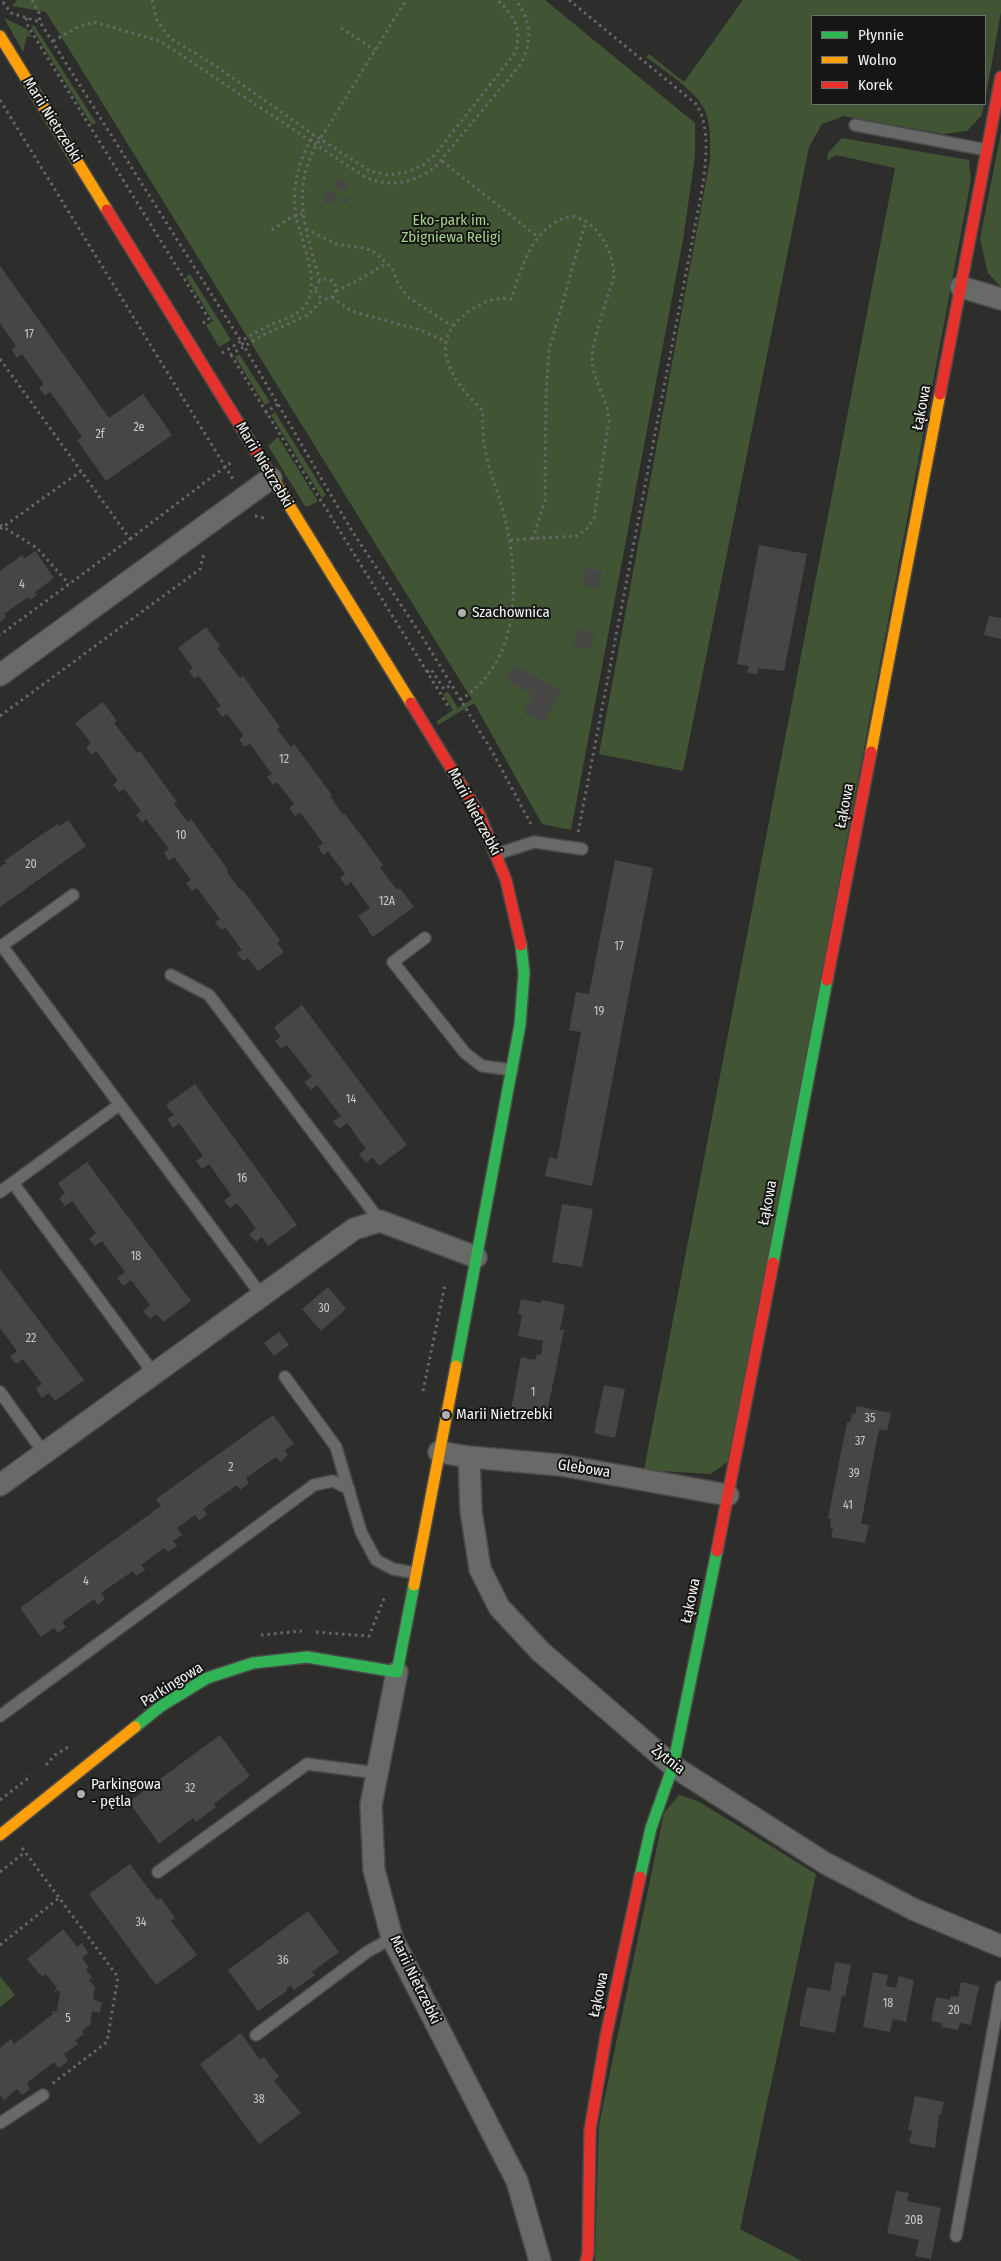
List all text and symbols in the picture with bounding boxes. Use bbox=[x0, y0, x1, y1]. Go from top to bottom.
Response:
legend bbox=[811, 15, 986, 105]
text: Płynnie bbox=[858, 26, 904, 44]
text: Wolno bbox=[858, 51, 897, 69]
street label: Marii Nietrzebki bbox=[19, 74, 85, 166]
text: Korek bbox=[858, 76, 893, 94]
park label: Eko-park im. Zbigniewa Religi bbox=[401, 212, 501, 247]
house number: 17 bbox=[24, 328, 34, 342]
street label: Łąkowa bbox=[909, 384, 935, 432]
street label: Marii Nietrzebki bbox=[231, 419, 297, 511]
house number: 2e bbox=[134, 421, 144, 435]
house number: 2f bbox=[96, 428, 104, 442]
house number: 4 bbox=[19, 578, 25, 592]
place label: Szachownica bbox=[472, 604, 550, 622]
marker: Szachownica bbox=[456, 607, 468, 619]
house number: 12 bbox=[279, 753, 289, 767]
street label: Marii Nietrzebki bbox=[443, 765, 505, 859]
street label: Łąkowa bbox=[832, 782, 858, 830]
house number: 10 bbox=[176, 829, 186, 843]
house number: 20 bbox=[25, 858, 37, 872]
house number: 12A bbox=[379, 895, 395, 909]
house number: 17 bbox=[614, 940, 624, 954]
house number: 19 bbox=[594, 1005, 604, 1019]
house number: 14 bbox=[346, 1093, 356, 1107]
house number: 16 bbox=[237, 1172, 247, 1186]
street label: Łąkowa bbox=[755, 1179, 781, 1227]
house number: 18 bbox=[131, 1250, 141, 1264]
house number: 30 bbox=[318, 1302, 330, 1316]
house number: 22 bbox=[26, 1332, 36, 1346]
house number: 1 bbox=[531, 1386, 535, 1400]
place label: Marii Nietrzebki bbox=[456, 1406, 553, 1424]
marker: Marii Nietrzebki bbox=[440, 1409, 452, 1421]
house number: 35 bbox=[865, 1412, 875, 1426]
house number: 37 bbox=[855, 1435, 865, 1449]
street label: Glebowa bbox=[557, 1456, 611, 1482]
house number: 2 bbox=[228, 1461, 234, 1475]
house number: 39 bbox=[848, 1467, 860, 1481]
house number: 41 bbox=[843, 1499, 853, 1513]
house number: 4 bbox=[83, 1575, 89, 1589]
street label: Łąkowa bbox=[677, 1577, 705, 1625]
street label: Parkingowa bbox=[138, 1659, 206, 1711]
street label: Żytnia bbox=[648, 1741, 688, 1779]
place label: Parkingowa - pętla bbox=[91, 1776, 161, 1811]
house number: 32 bbox=[185, 1782, 195, 1796]
marker: Parkingowa - pętla bbox=[75, 1788, 87, 1800]
house number: 34 bbox=[135, 1916, 147, 1930]
street label: Marii Nietrzebki bbox=[386, 1933, 444, 2027]
house number: 36 bbox=[277, 1954, 289, 1968]
street label: Łąkowa bbox=[585, 1971, 613, 2019]
house number: 18 bbox=[883, 1997, 893, 2011]
house number: 20 bbox=[948, 2004, 960, 2018]
house number: 5 bbox=[65, 2012, 71, 2026]
house number: 38 bbox=[253, 2093, 265, 2107]
house number: 20B bbox=[905, 2214, 923, 2228]

